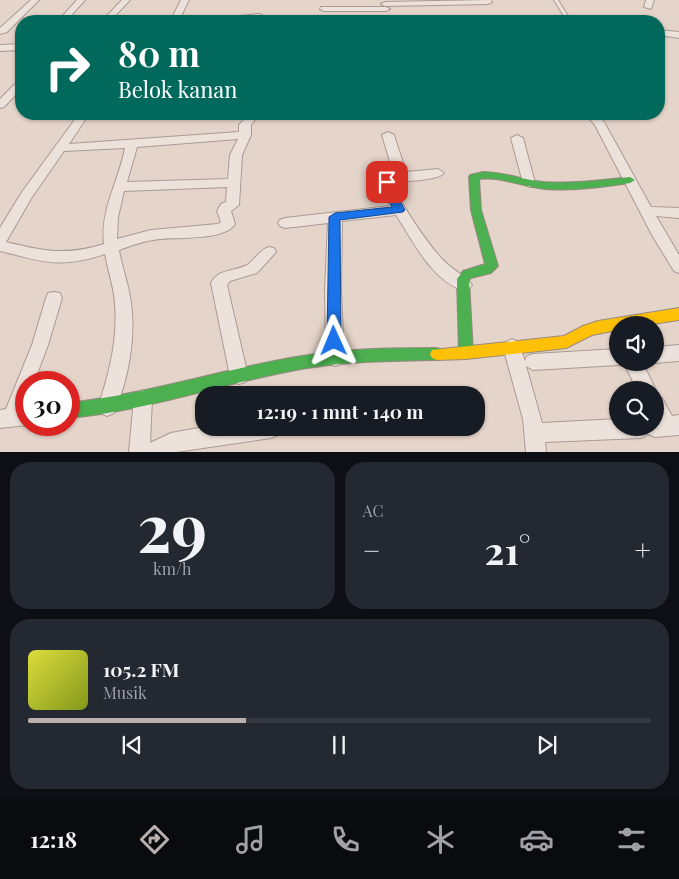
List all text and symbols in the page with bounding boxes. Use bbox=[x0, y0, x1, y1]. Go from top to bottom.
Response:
text: 80 m bbox=[118, 29, 200, 76]
icon: right bbox=[35, 35, 100, 100]
text: Belok kanan bbox=[118, 74, 237, 104]
pin bbox=[366, 161, 408, 203]
icon: arrive bbox=[373, 168, 401, 196]
position arrow bbox=[307, 314, 359, 366]
map controls bbox=[609, 316, 664, 436]
button: sound bbox=[609, 316, 664, 371]
speed limit sign: 30 bbox=[15, 371, 80, 436]
button: search bbox=[609, 381, 664, 436]
text: 12:19 · 1 mnt · 140 m bbox=[256, 398, 424, 424]
text: 29 bbox=[137, 482, 207, 568]
text: AC bbox=[363, 500, 383, 521]
text: 21° bbox=[485, 524, 531, 575]
text: − bbox=[363, 531, 381, 568]
text: + bbox=[635, 531, 651, 568]
text: km/h bbox=[153, 558, 191, 579]
text: 105.2 FM bbox=[103, 656, 179, 682]
text: Musik bbox=[103, 682, 147, 703]
icon: previous bbox=[118, 731, 146, 759]
icon: pause bbox=[325, 731, 353, 759]
icon: next bbox=[533, 731, 561, 759]
icon: directions bbox=[137, 822, 172, 857]
icon: music bbox=[233, 822, 268, 857]
icon: phone bbox=[328, 822, 363, 857]
icon: climate bbox=[423, 822, 458, 857]
icon: car bbox=[519, 822, 554, 857]
icon: filters bbox=[614, 822, 649, 857]
text: 12:18 bbox=[30, 824, 77, 854]

